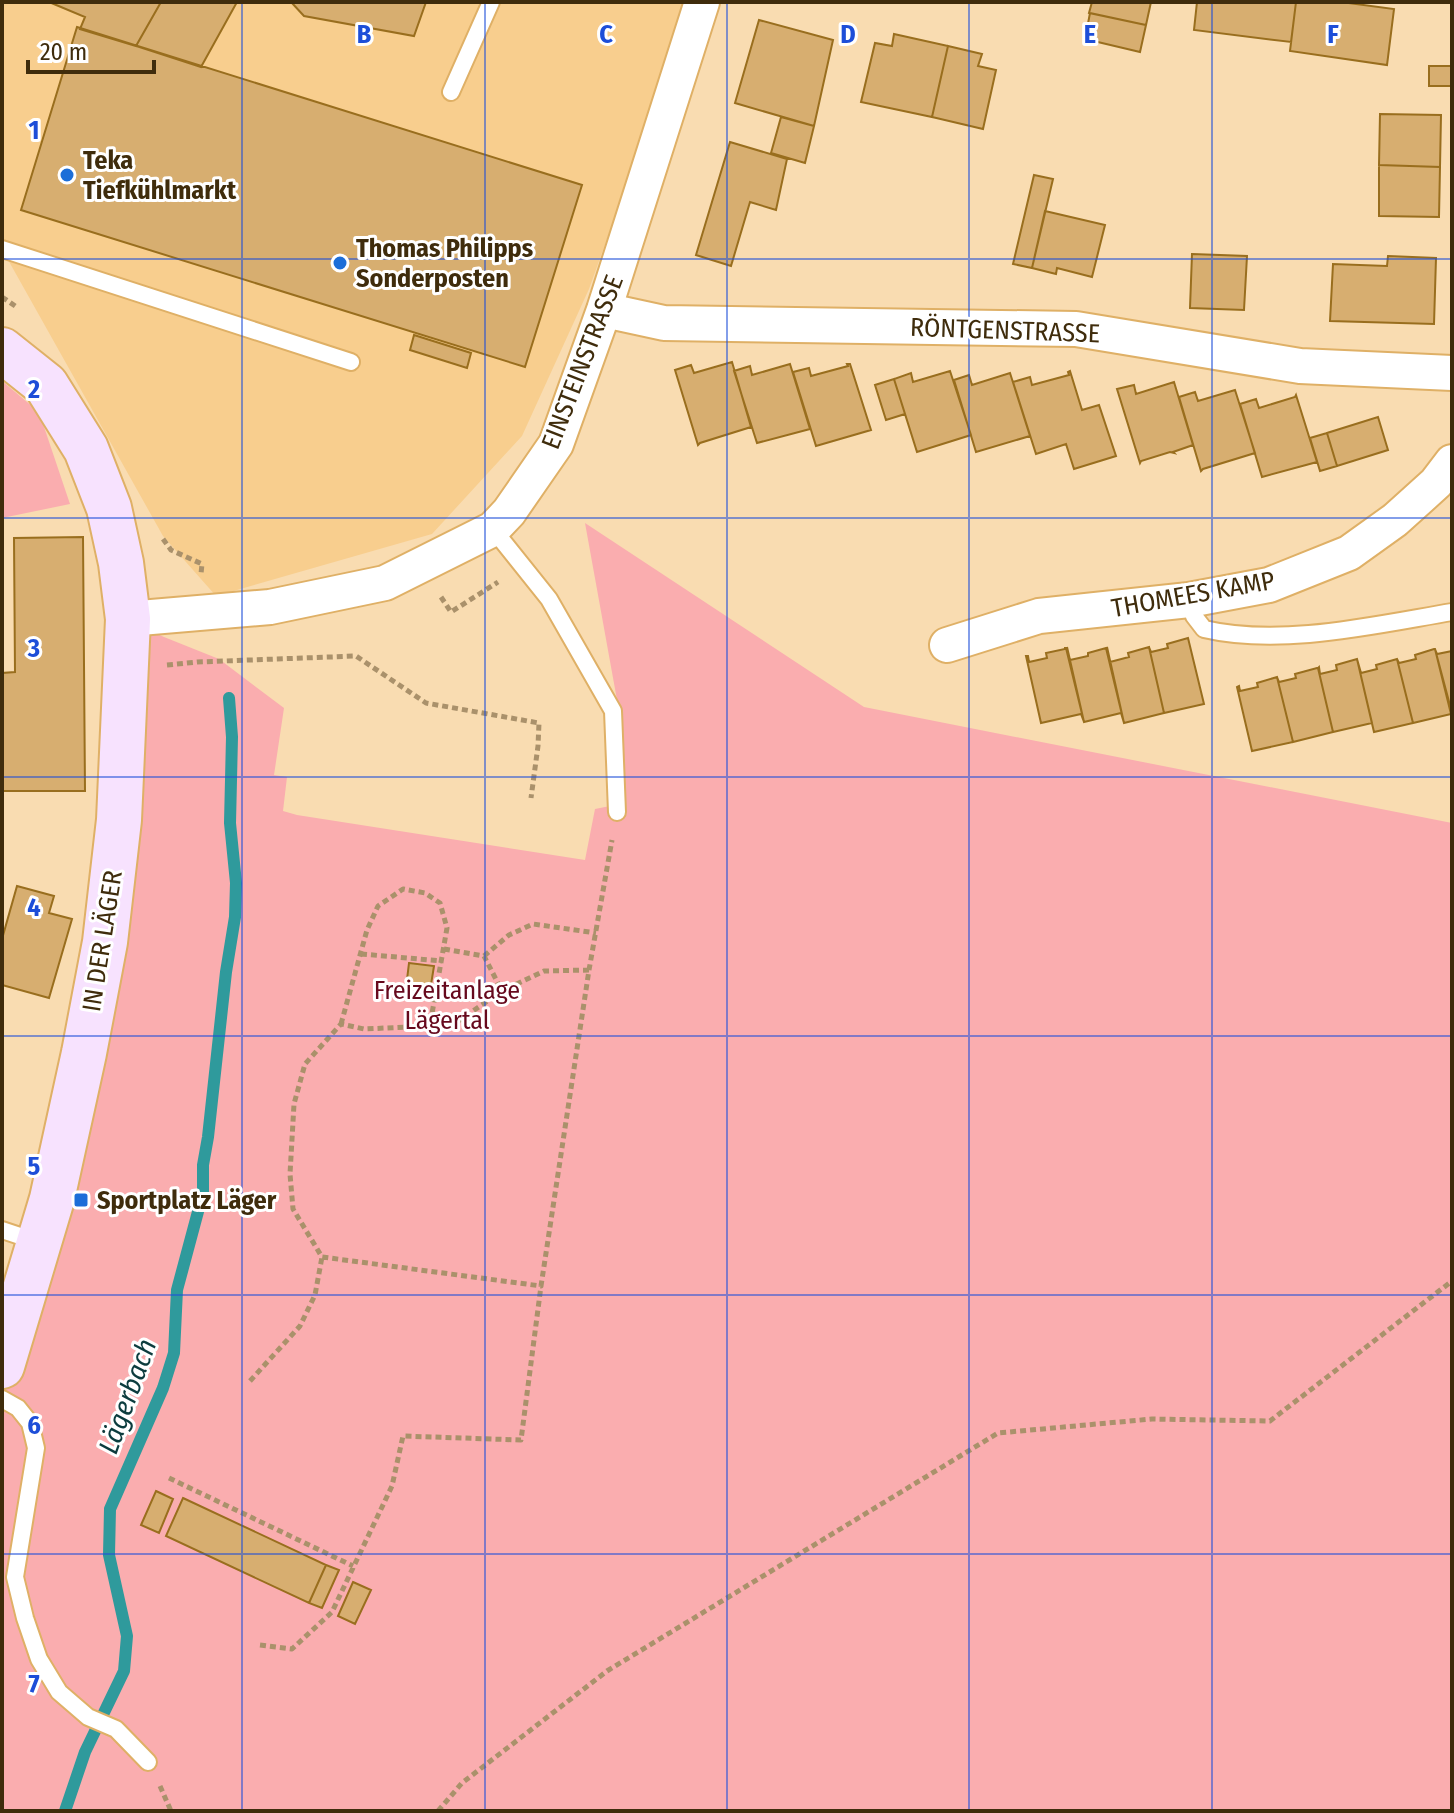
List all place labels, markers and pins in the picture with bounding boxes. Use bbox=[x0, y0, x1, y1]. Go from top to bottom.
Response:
place label: Teka Tiefkühlmarkt bbox=[83, 145, 237, 206]
marker: Teka Tiefkühlmarkt bbox=[58, 166, 76, 184]
place label: Thomas Philipps Sonderposten bbox=[356, 233, 533, 294]
marker: Thomas Philipps Sonderposten bbox=[331, 254, 349, 272]
place label: Sportplatz Läger bbox=[97, 1185, 277, 1216]
marker: Sportplatz Läger bbox=[72, 1191, 90, 1209]

